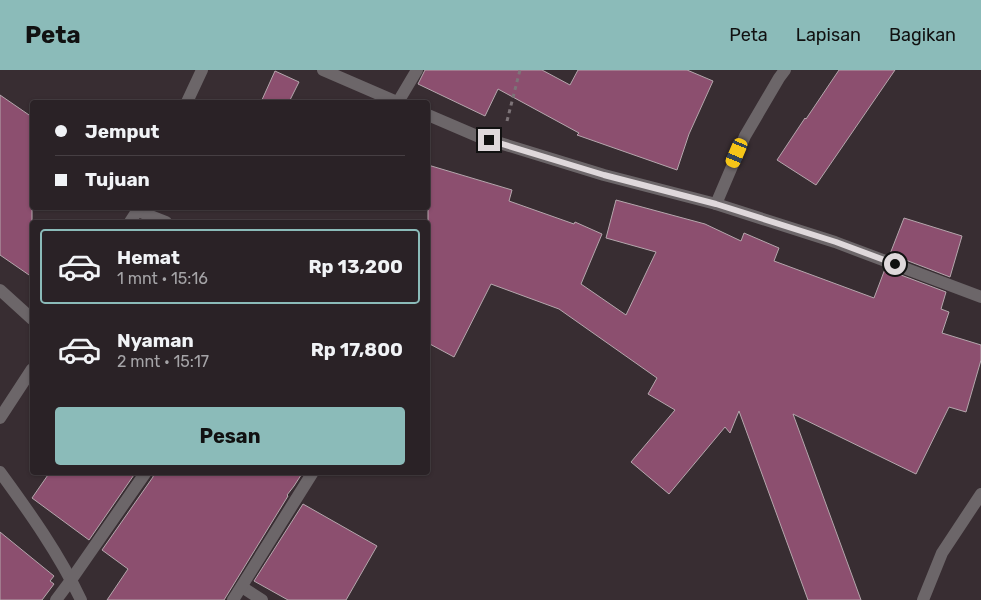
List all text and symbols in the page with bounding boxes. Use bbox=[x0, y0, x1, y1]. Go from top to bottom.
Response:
text: Peta bbox=[25, 21, 81, 49]
text: Peta bbox=[729, 24, 768, 46]
text: Lapisan bbox=[796, 24, 861, 46]
text: Bagikan bbox=[889, 24, 956, 46]
text: Jemput bbox=[85, 120, 159, 143]
route end bbox=[478, 129, 500, 151]
car bbox=[724, 136, 749, 170]
text: Tujuan bbox=[85, 168, 150, 191]
icon: car bbox=[57, 244, 102, 289]
text: Hemat bbox=[117, 246, 180, 269]
route start bbox=[884, 253, 906, 275]
text: Rp 13,200 bbox=[308, 255, 403, 278]
text: 1 mnt · 15:16 bbox=[117, 269, 208, 288]
icon: car bbox=[57, 327, 102, 372]
text: Nyaman bbox=[117, 329, 194, 352]
text: Rp 17,800 bbox=[311, 338, 403, 361]
text: 2 mnt · 15:17 bbox=[117, 352, 209, 371]
button: Pesan bbox=[55, 407, 405, 465]

